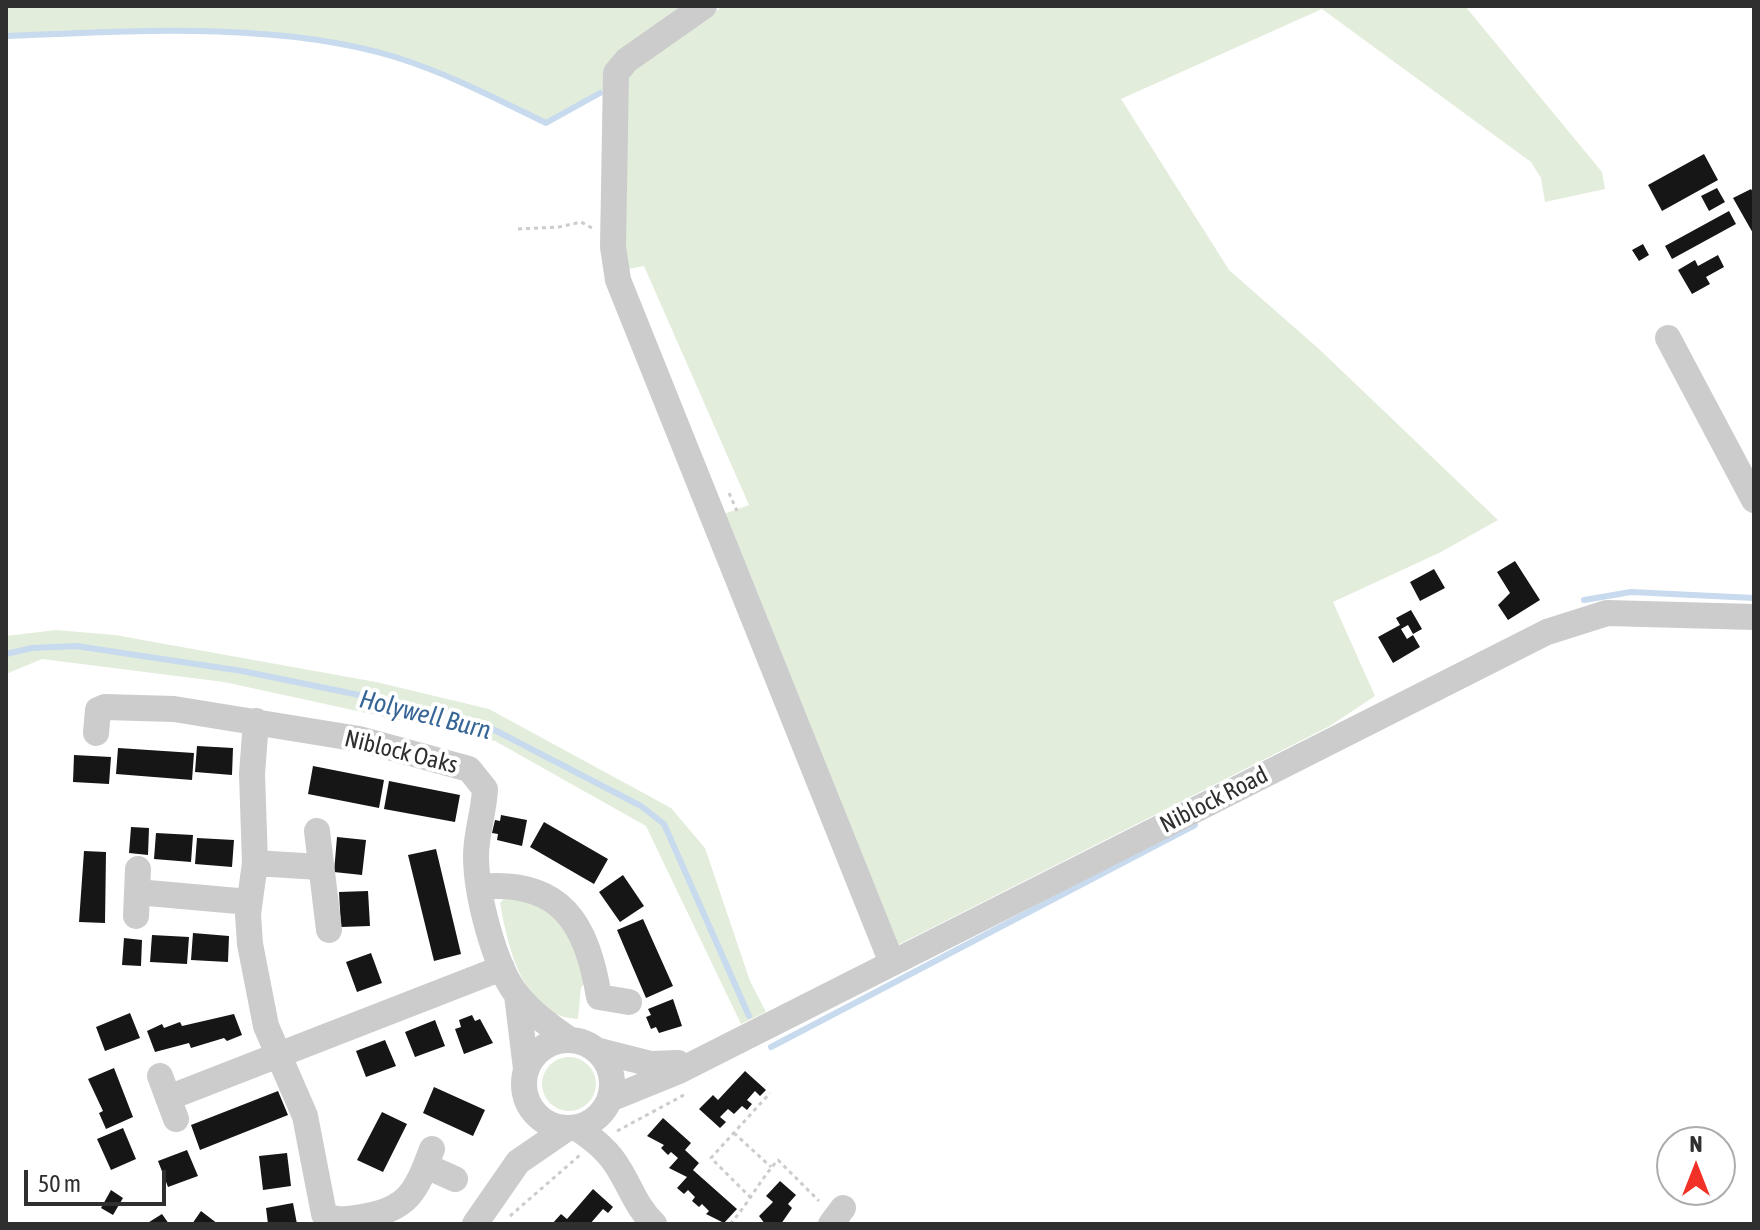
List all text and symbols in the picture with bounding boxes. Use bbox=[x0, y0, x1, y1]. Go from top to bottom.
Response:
water label: Holywell Burn bbox=[356, 684, 494, 746]
street label: Niblock Oaks bbox=[342, 724, 460, 780]
street label: Niblock Road bbox=[1155, 761, 1273, 839]
north arrow bbox=[1656, 1126, 1736, 1206]
text: N bbox=[1690, 1131, 1702, 1157]
scale bar bbox=[28, 1154, 170, 1204]
text: 50 m bbox=[38, 1170, 81, 1197]

